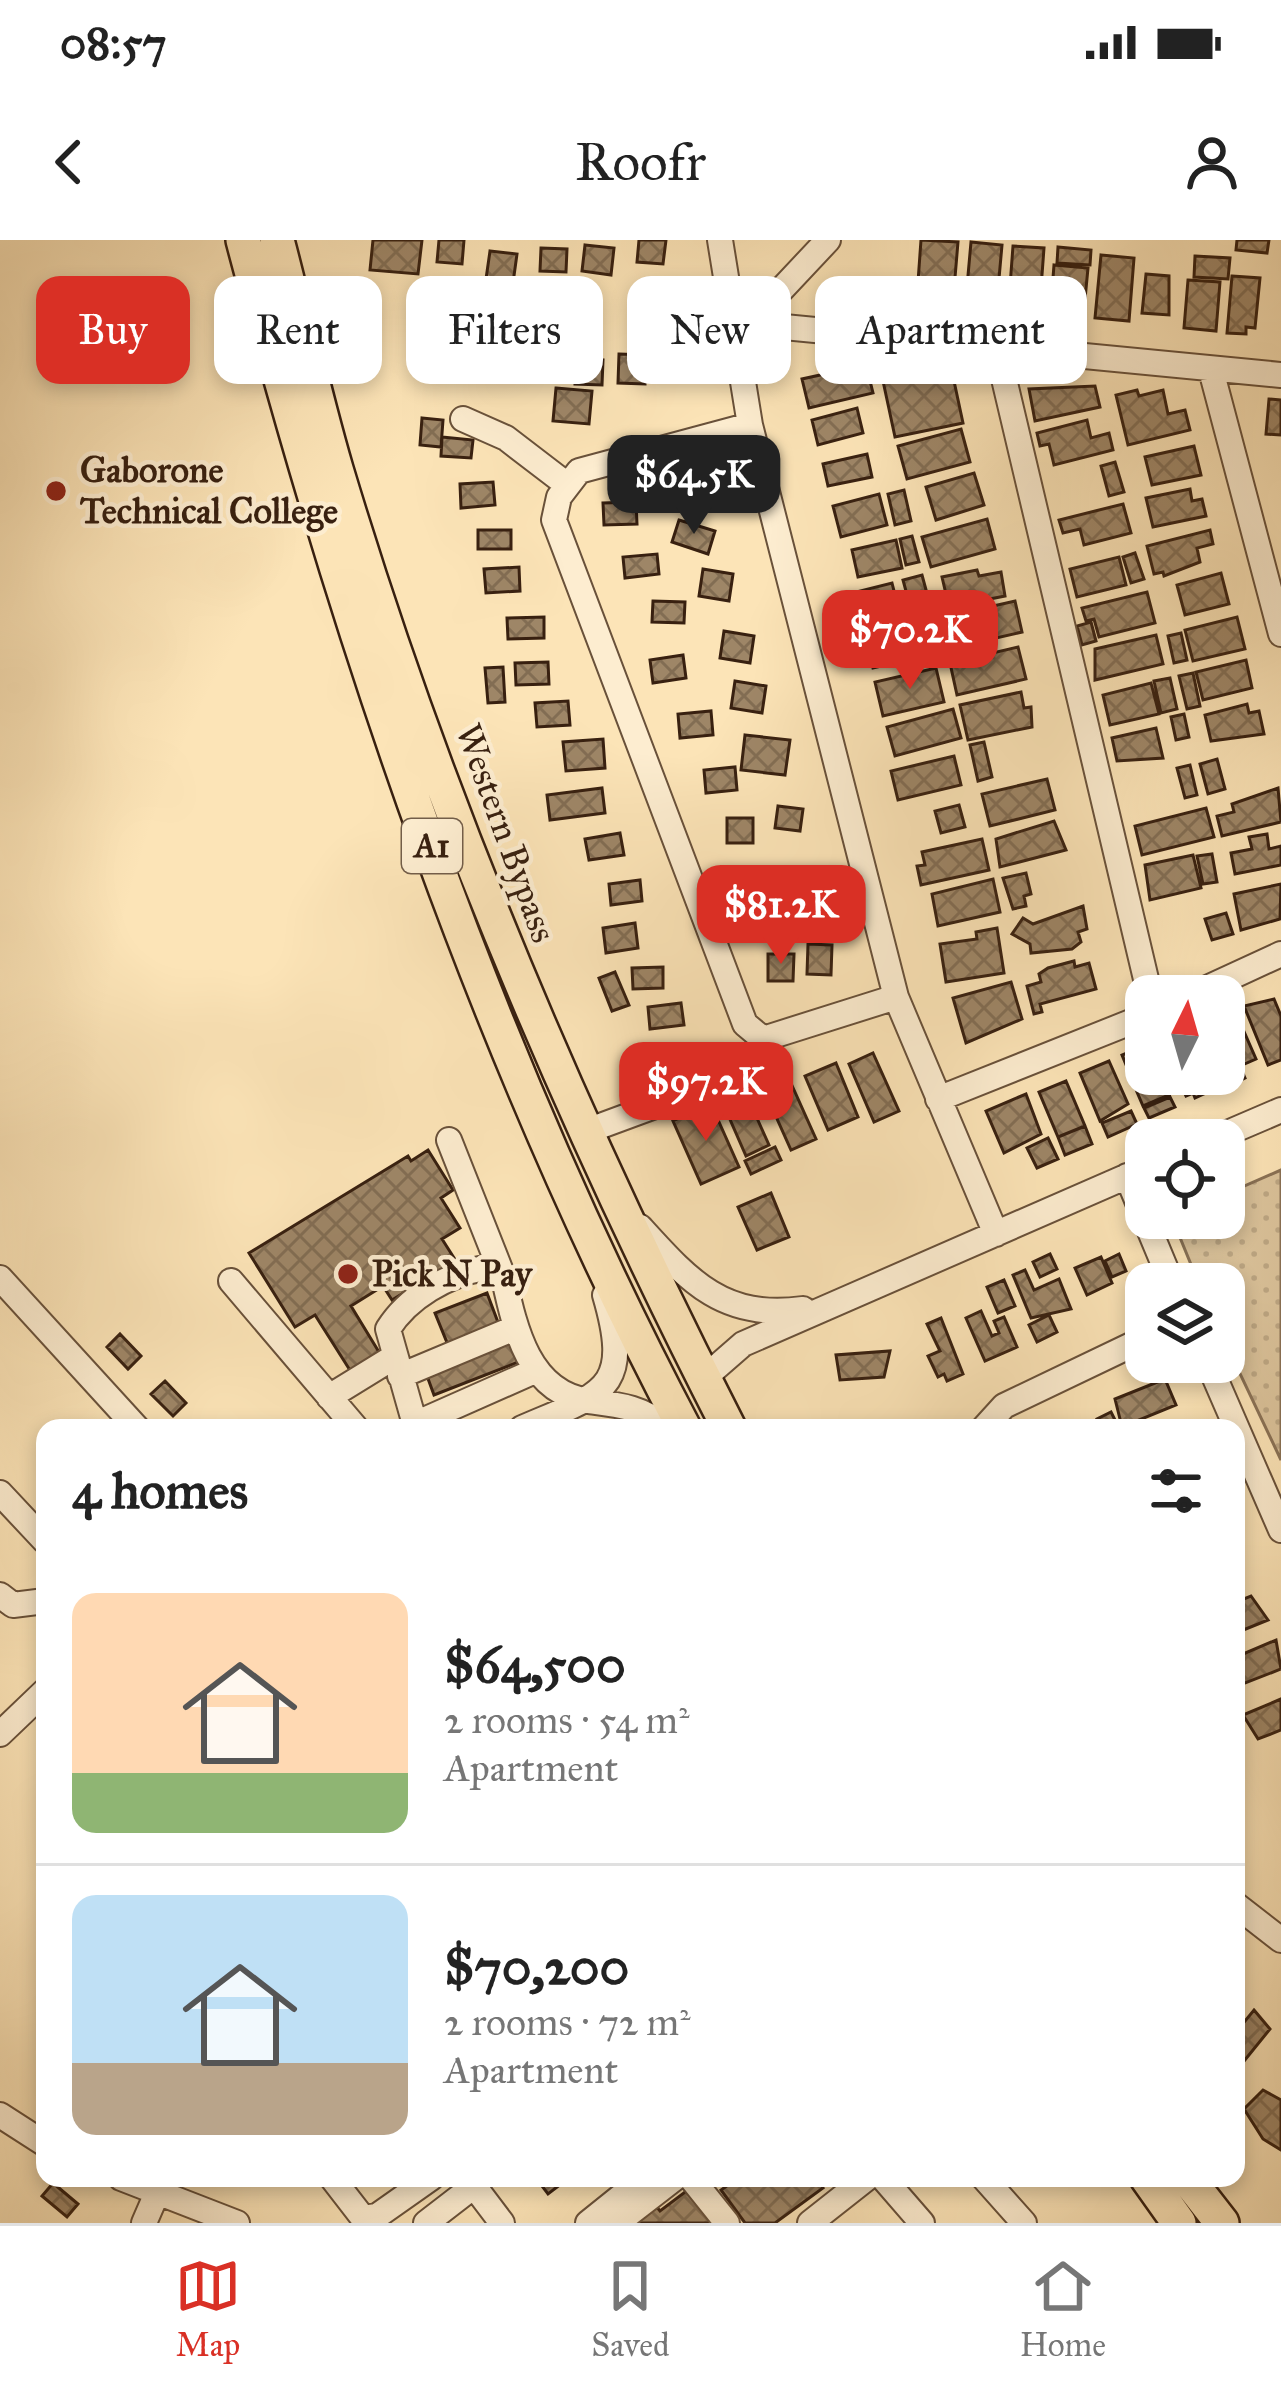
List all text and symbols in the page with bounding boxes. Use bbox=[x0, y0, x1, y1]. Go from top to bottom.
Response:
text: 08:57 bbox=[60, 15, 166, 70]
icon: back bbox=[36, 129, 102, 195]
text: Roofr bbox=[575, 129, 706, 195]
icon: person bbox=[1179, 129, 1245, 195]
chip: Buy bbox=[36, 276, 190, 384]
chip: Rent bbox=[214, 276, 382, 384]
chip: Filters bbox=[406, 276, 603, 384]
chip: New bbox=[627, 276, 791, 384]
chip: Apartment bbox=[815, 276, 1087, 384]
pin: $64.5K bbox=[596, 435, 792, 537]
place label: Gaborone Technical College bbox=[80, 448, 338, 533]
text: $64.5K bbox=[634, 450, 754, 498]
marker: Gaborone Technical College bbox=[43, 478, 69, 504]
pin: $70.2K bbox=[812, 590, 1008, 692]
text: $70.2K bbox=[849, 605, 971, 653]
street label: Western Bypass bbox=[446, 718, 566, 948]
road number: A1 bbox=[402, 819, 462, 873]
pin: $81.2K bbox=[683, 865, 879, 967]
text: $81.2K bbox=[724, 880, 838, 928]
north arrow bbox=[1125, 975, 1245, 1095]
map controls bbox=[1125, 975, 1245, 1383]
pin: $97.2K bbox=[608, 1042, 804, 1144]
text: $97.2K bbox=[646, 1057, 766, 1105]
button: locate bbox=[1125, 1119, 1245, 1239]
place label: Pick N Pay bbox=[372, 1252, 533, 1296]
marker: Pick N Pay bbox=[335, 1261, 361, 1287]
button: layers bbox=[1125, 1263, 1245, 1383]
icon: filters bbox=[1143, 1458, 1209, 1524]
text: 4 homes bbox=[72, 1460, 248, 1522]
text: $64,500 bbox=[444, 1634, 626, 1696]
icon: home bbox=[168, 1641, 312, 1785]
text: 2 rooms · 54 m² bbox=[444, 1696, 689, 1744]
text: Apartment bbox=[444, 1744, 618, 1792]
text: $70,200 bbox=[444, 1936, 629, 1998]
icon: home bbox=[168, 1943, 312, 2087]
text: 2 rooms · 72 m² bbox=[444, 1998, 691, 2046]
text: Apartment bbox=[444, 2046, 618, 2094]
tab: Map bbox=[175, 2253, 241, 2365]
tab: Saved bbox=[591, 2253, 670, 2365]
tab: Home bbox=[1020, 2253, 1106, 2365]

